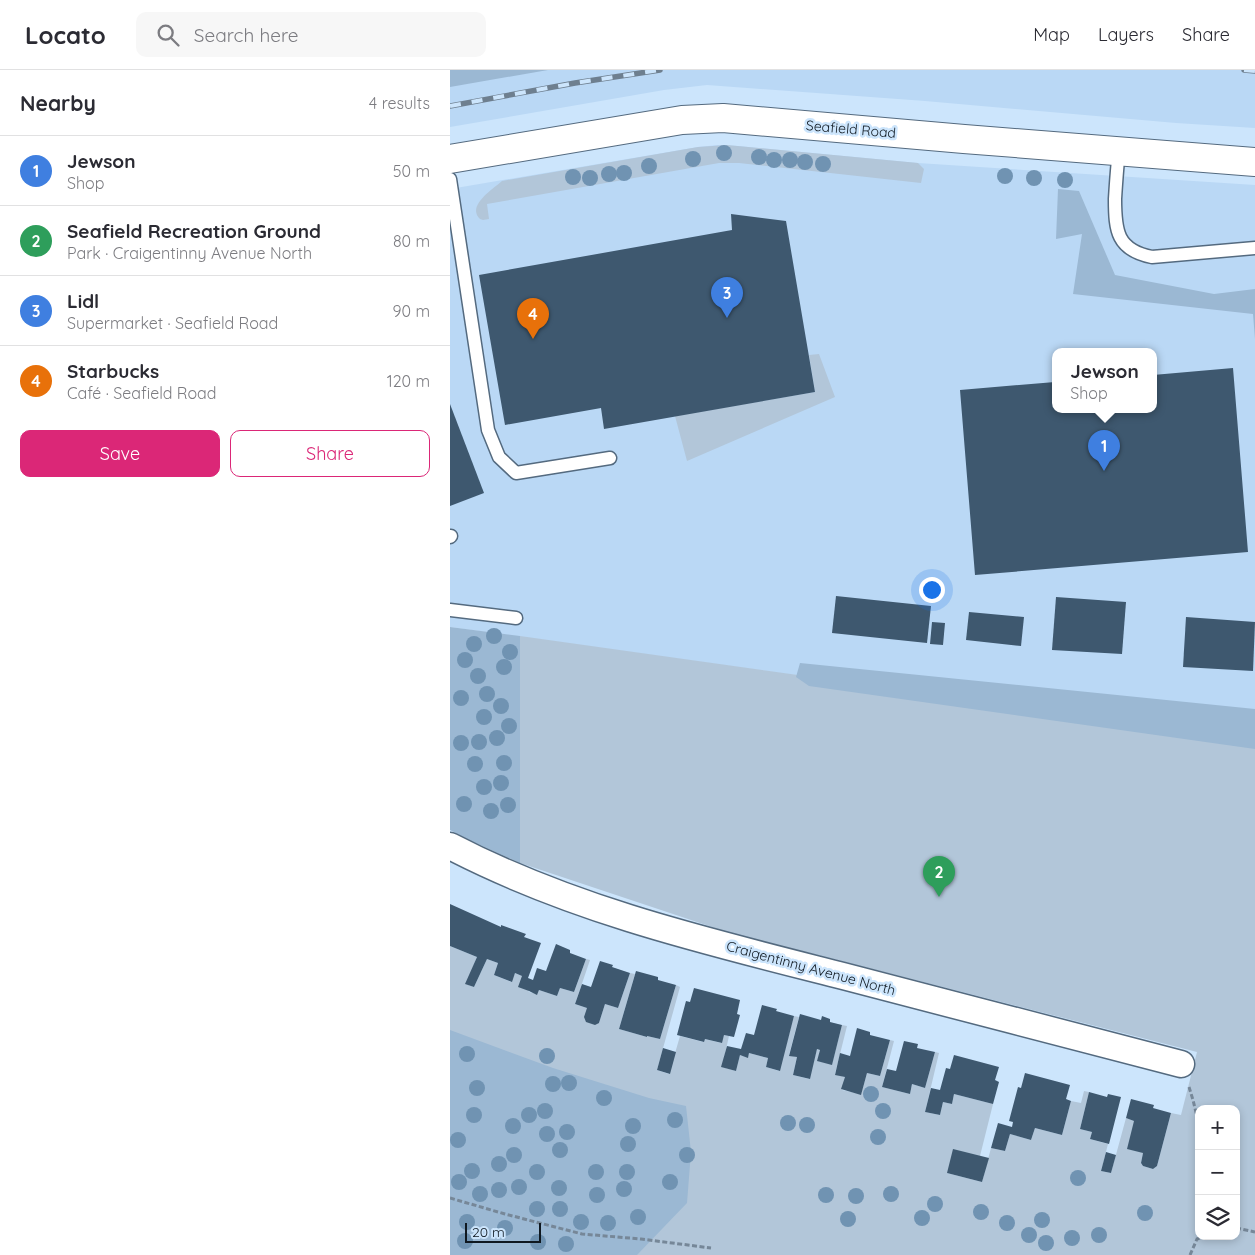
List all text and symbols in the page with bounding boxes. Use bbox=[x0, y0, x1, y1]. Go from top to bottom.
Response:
search box bbox=[136, 12, 486, 57]
text: Locato bbox=[25, 20, 106, 50]
icon: search bbox=[154, 21, 182, 49]
text: Search here bbox=[194, 23, 299, 47]
text: Map bbox=[1033, 23, 1070, 46]
text: Layers bbox=[1098, 23, 1154, 46]
text: Share bbox=[1182, 23, 1230, 46]
text: Nearby bbox=[20, 90, 96, 116]
text: 4 results bbox=[369, 93, 430, 113]
street label: Seafield Road bbox=[805, 116, 897, 142]
text: Jewson bbox=[67, 149, 136, 173]
text: 1 bbox=[33, 161, 39, 181]
text: 50 m bbox=[393, 161, 430, 181]
text: Shop bbox=[67, 173, 104, 193]
text: Seafield Recreation Ground bbox=[67, 219, 321, 243]
text: 2 bbox=[31, 231, 41, 251]
text: 80 m bbox=[393, 231, 430, 251]
text: Park · Craigentinny Avenue North bbox=[67, 243, 312, 263]
pin: 3 bbox=[711, 277, 743, 318]
text: Lidl bbox=[67, 289, 99, 313]
pin: 4 bbox=[517, 298, 549, 339]
text: 3 bbox=[32, 301, 40, 321]
text: 90 m bbox=[393, 301, 430, 321]
text: Supermarket · Seafield Road bbox=[67, 313, 278, 333]
popup bbox=[1052, 348, 1157, 413]
text: Starbucks bbox=[67, 359, 159, 383]
text: Jewson bbox=[1070, 359, 1139, 383]
text: 4 bbox=[31, 371, 41, 391]
text: 120 m bbox=[387, 371, 430, 391]
text: Café · Seafield Road bbox=[67, 383, 216, 403]
text: Shop bbox=[1070, 383, 1108, 403]
button: Save bbox=[20, 430, 220, 477]
button: Share bbox=[230, 430, 430, 477]
pin: 1 bbox=[1088, 430, 1120, 471]
your location bbox=[919, 577, 945, 603]
pin: 2 bbox=[923, 856, 955, 897]
street label: Craigentinny Avenue North bbox=[724, 937, 898, 999]
map controls bbox=[1195, 1105, 1240, 1240]
button: + bbox=[1195, 1105, 1240, 1150]
button: − bbox=[1195, 1150, 1240, 1195]
button: layers bbox=[1195, 1195, 1240, 1240]
scale bar bbox=[465, 1220, 541, 1243]
text: 20 m bbox=[472, 1223, 505, 1241]

